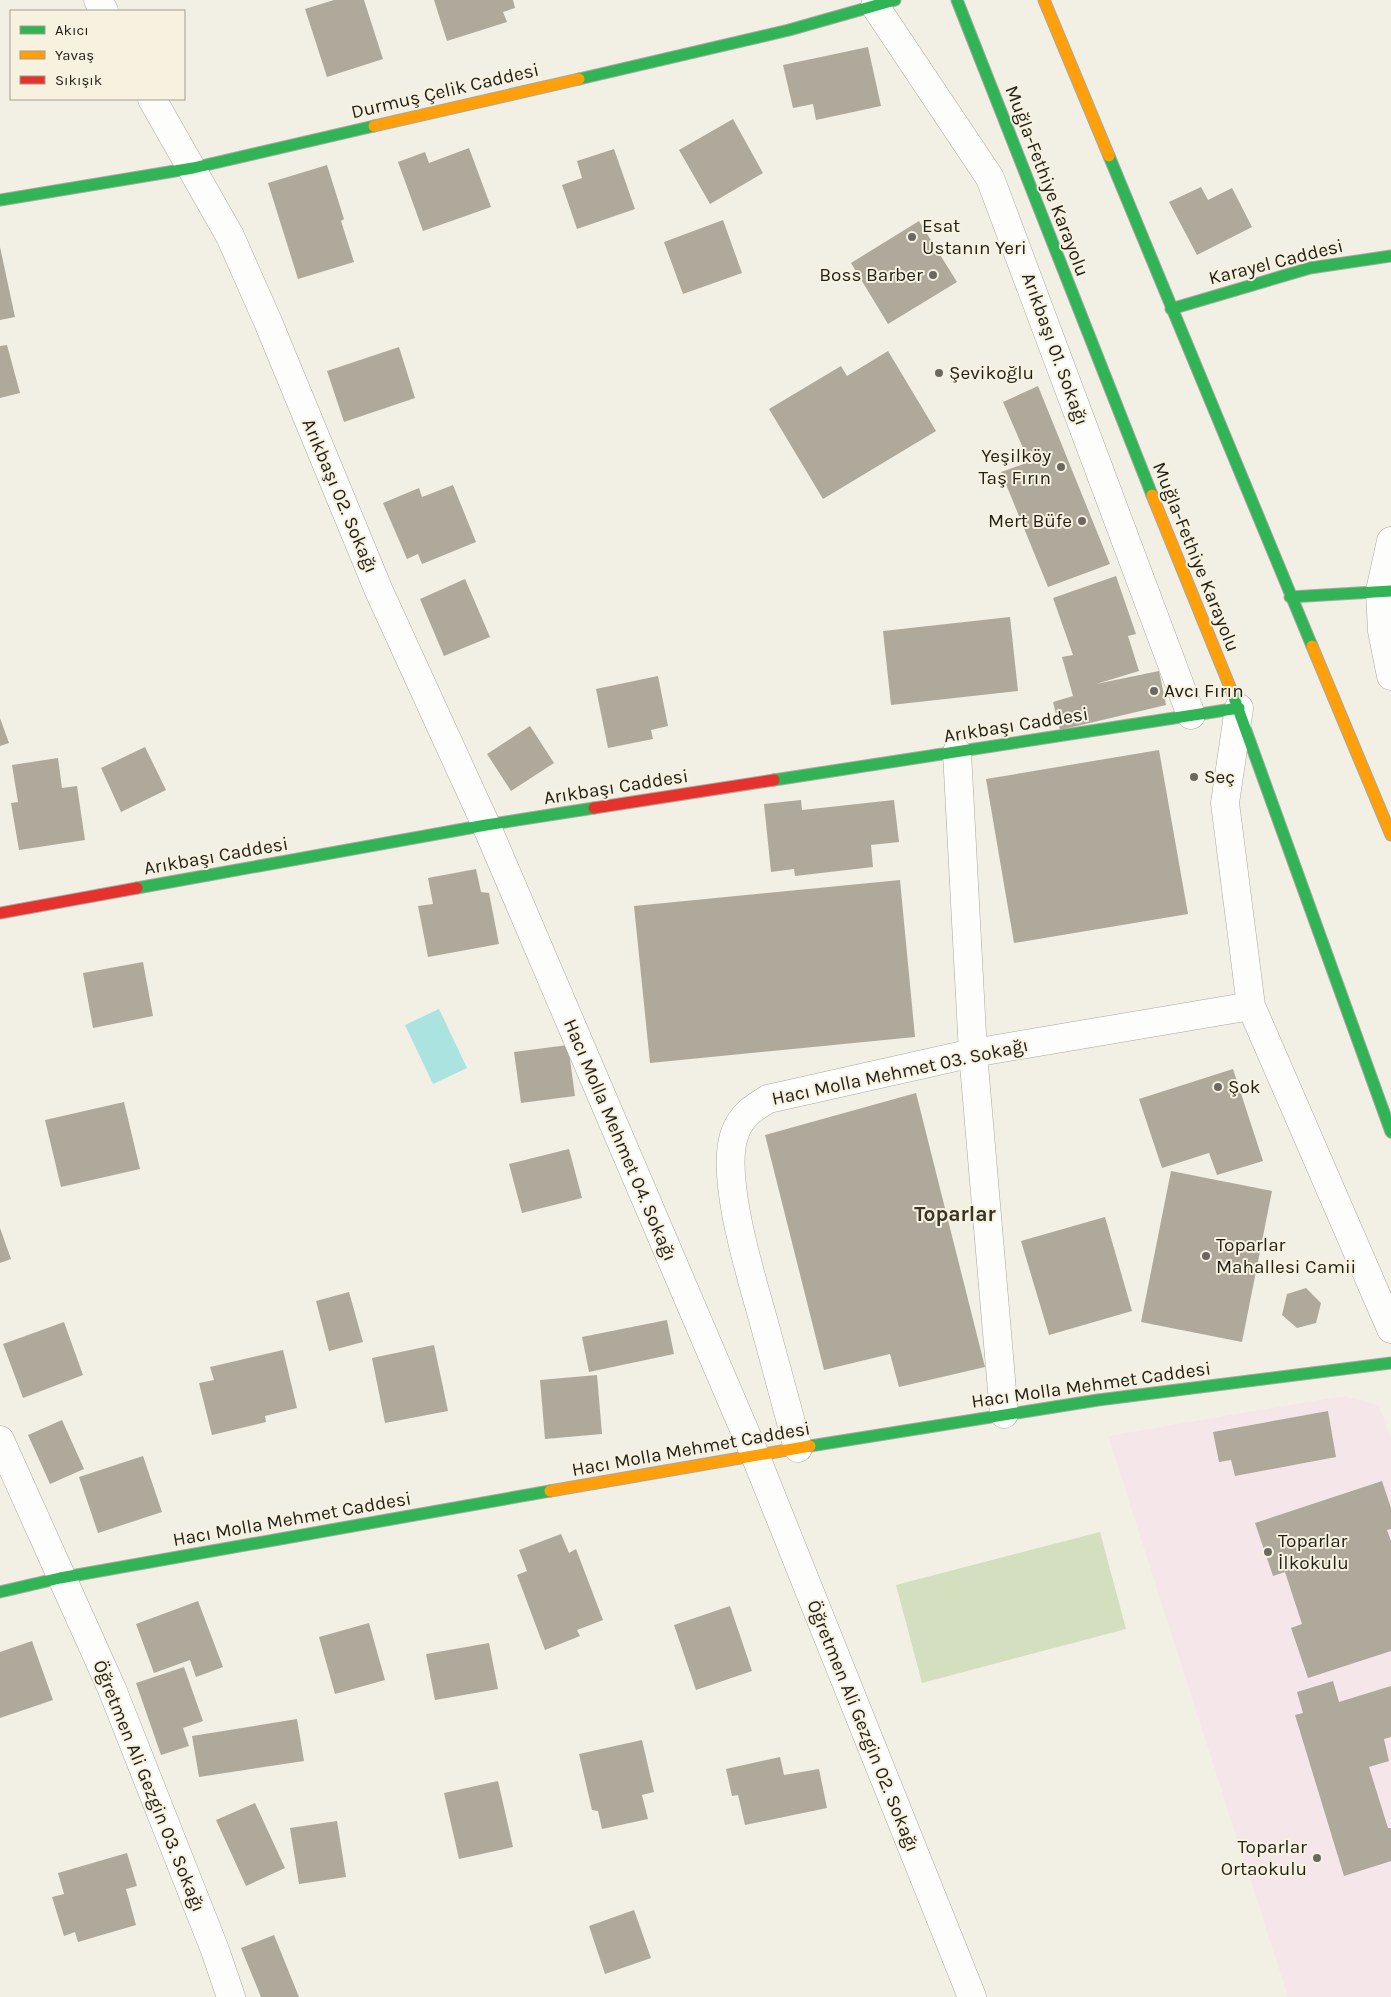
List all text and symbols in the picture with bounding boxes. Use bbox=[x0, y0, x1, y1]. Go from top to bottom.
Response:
legend bbox=[10, 10, 185, 100]
text: Akıcı bbox=[55, 21, 89, 39]
text: Yavaş bbox=[55, 46, 94, 64]
street label: Durmuş Çelik Caddesi bbox=[349, 59, 541, 123]
text: Sıkışık bbox=[55, 71, 102, 89]
street label: Muğla-Fethiye Karayolu bbox=[1000, 82, 1094, 280]
place label: Esat Ustanın Yeri bbox=[922, 215, 1027, 259]
marker: Esat Ustanın Yeri bbox=[906, 231, 918, 243]
street label: Karayel Caddesi bbox=[1206, 235, 1346, 289]
place label: Boss Barber bbox=[819, 264, 923, 286]
marker: Boss Barber bbox=[927, 269, 939, 281]
street label: Arıkbaşı 01. Sokağı bbox=[1017, 270, 1093, 428]
place label: Şevikoğlu bbox=[949, 362, 1034, 384]
marker: Şevikoğlu bbox=[933, 367, 945, 379]
street label: Arıkbaşı 02. Sokağı bbox=[298, 415, 382, 577]
place label: Yeşilköy Taş Fırın bbox=[979, 445, 1051, 489]
street label: Muğla-Fethiye Karayolu bbox=[1148, 459, 1244, 655]
marker: Yeşilköy Taş Fırın bbox=[1055, 461, 1067, 473]
place label: Mert Büfe bbox=[988, 510, 1072, 532]
marker: Mert Büfe bbox=[1076, 515, 1088, 527]
place label: Avcı Fırın bbox=[1164, 680, 1244, 702]
marker: Avcı Fırın bbox=[1148, 685, 1160, 697]
street label: Arıkbaşı Caddesi bbox=[942, 703, 1090, 747]
street label: Arıkbaşı Caddesi bbox=[542, 765, 690, 809]
place label: Seç bbox=[1204, 766, 1235, 788]
marker: Seç bbox=[1188, 771, 1200, 783]
street label: Arıkbaşı Caddesi bbox=[142, 832, 290, 880]
street label: Hacı Molla Mehmet 04. Sokağı bbox=[559, 1016, 681, 1264]
street label: Hacı Molla Mehmet 03. Sokağı bbox=[770, 1034, 1030, 1110]
place label: Şok bbox=[1228, 1076, 1261, 1098]
marker: Şok bbox=[1212, 1081, 1224, 1093]
district label: Toparlar bbox=[914, 1202, 996, 1226]
place label: Toparlar Mahallesi Camii bbox=[1216, 1234, 1356, 1278]
marker: Toparlar Mahallesi Camii bbox=[1200, 1250, 1212, 1262]
street label: Hacı Molla Mehmet Caddesi bbox=[970, 1357, 1212, 1413]
street label: Hacı Molla Mehmet Caddesi bbox=[570, 1417, 812, 1481]
street label: Hacı Molla Mehmet Caddesi bbox=[171, 1487, 413, 1551]
place label: Toparlar İlkokulu bbox=[1278, 1530, 1349, 1574]
marker: Toparlar İlkokulu bbox=[1262, 1546, 1274, 1558]
street label: Öğretmen Ali Gezgin 02. Sokağı bbox=[802, 1597, 924, 1855]
street label: Öğretmen Ali Gezgin 03. Sokağı bbox=[88, 1657, 210, 1915]
place label: Toparlar Ortaokulu bbox=[1221, 1836, 1307, 1880]
marker: Toparlar Ortaokulu bbox=[1311, 1852, 1323, 1864]

